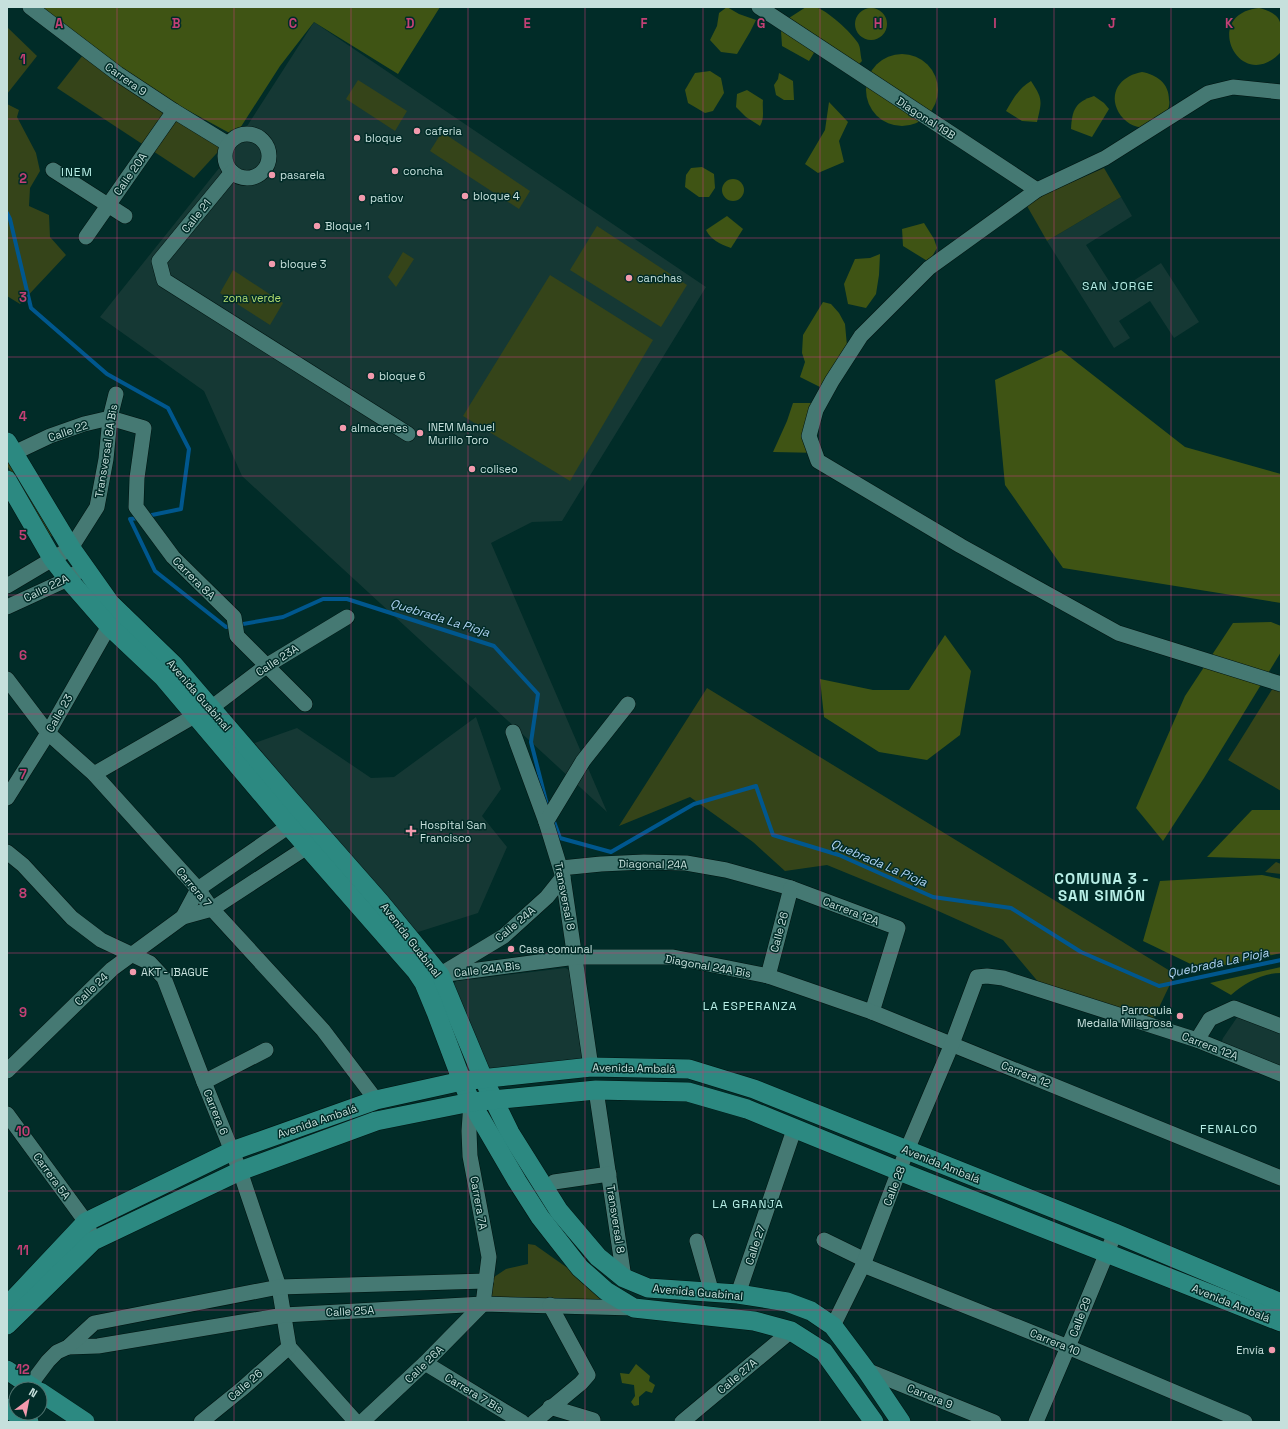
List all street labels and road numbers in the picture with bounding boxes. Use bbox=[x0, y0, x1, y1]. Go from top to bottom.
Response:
street label: Carrera 9 bbox=[102, 60, 150, 99]
street label: Diagonal 19B bbox=[894, 94, 958, 142]
street label: Calle 20A bbox=[110, 150, 150, 198]
street label: Calle 21 bbox=[178, 196, 214, 236]
street label: Transversal 8A Bis bbox=[92, 403, 120, 499]
street label: Calle 22 bbox=[46, 418, 90, 444]
street label: Carrera 8A bbox=[170, 554, 218, 602]
street label: Calle 22A bbox=[21, 571, 71, 605]
street label: Calle 23A bbox=[253, 641, 301, 679]
street label: Avenida Guabinal bbox=[164, 656, 234, 734]
street label: Calle 23 bbox=[43, 691, 76, 734]
street label: Diagonal 24A bbox=[619, 856, 688, 872]
street label: Transversal 8 bbox=[552, 861, 578, 931]
street label: Carrera 7 bbox=[173, 864, 215, 910]
street label: Carrera 12A bbox=[821, 894, 881, 928]
street label: Avenida Guabinal bbox=[378, 900, 444, 980]
street label: Calle 24A bbox=[492, 903, 538, 945]
street label: Calle 26 bbox=[767, 910, 791, 954]
street label: Diagonal 24A Bis bbox=[664, 952, 752, 980]
street label: Calle 24A Bis bbox=[453, 958, 521, 980]
street label: Calle 24 bbox=[71, 970, 111, 1008]
street label: Carrera 12A bbox=[1180, 1029, 1240, 1063]
street label: Carrera 12 bbox=[999, 1058, 1053, 1090]
street label: Avenida Ambalá bbox=[592, 1060, 676, 1076]
street label: Carrera 6 bbox=[201, 1087, 232, 1137]
street label: Avenida Ambalá bbox=[275, 1101, 359, 1141]
street label: Avenida Ambalá bbox=[900, 1142, 983, 1186]
street label: Carrera 5A bbox=[30, 1150, 74, 1202]
street label: Calle 28 bbox=[880, 1164, 908, 1208]
street label: Carrera 7A bbox=[467, 1175, 491, 1231]
street label: Transversal 8 bbox=[604, 1184, 628, 1254]
street label: Calle 27 bbox=[742, 1223, 768, 1267]
street label: Avenida Guabinal bbox=[652, 1281, 744, 1303]
street label: Avenida Ambalá bbox=[1190, 1281, 1273, 1325]
street label: Calle 29 bbox=[1066, 1295, 1094, 1339]
street label: Calle 25A bbox=[326, 1303, 375, 1319]
street label: Carrera 10 bbox=[1028, 1326, 1082, 1358]
street label: Calle 26A bbox=[402, 1342, 446, 1386]
street label: Calle 27A bbox=[714, 1355, 760, 1397]
street label: Calle 26 bbox=[225, 1366, 265, 1404]
street label: Carrera 7 Bis bbox=[442, 1370, 506, 1416]
street label: Carrera 9 bbox=[905, 1381, 955, 1412]

